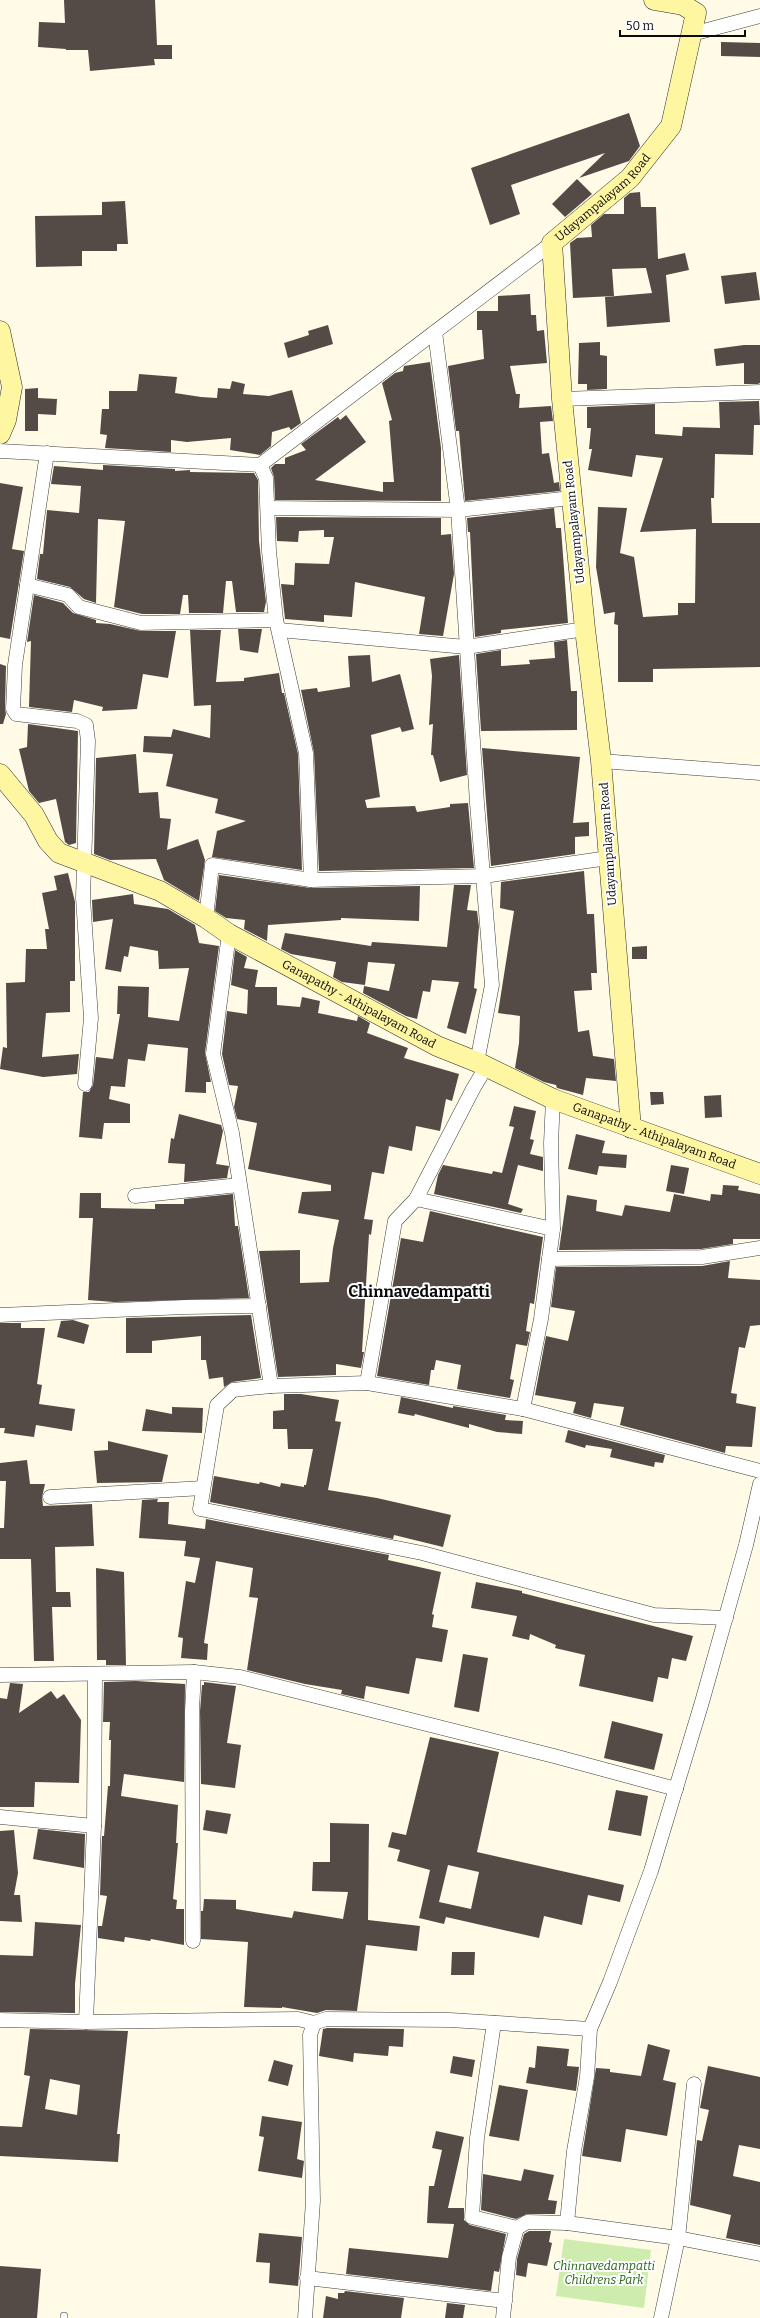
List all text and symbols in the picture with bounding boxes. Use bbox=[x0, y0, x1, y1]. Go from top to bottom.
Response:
scale bar bbox=[620, 12, 745, 38]
text: 50 m bbox=[626, 19, 655, 33]
street label: Udayampalayam Road bbox=[552, 151, 653, 244]
street label: Udayampalayam Road bbox=[561, 460, 587, 584]
street label: Udayampalayam Road bbox=[597, 782, 619, 906]
street label: Ganapathy - Athipalayam Road bbox=[280, 957, 438, 1051]
street label: Ganapathy - Athipalayam Road bbox=[571, 1100, 738, 1172]
district label: Chinnavedampatti bbox=[348, 1282, 490, 1301]
park label: Chinnavedampatti Childrens Park bbox=[553, 2259, 655, 2287]

